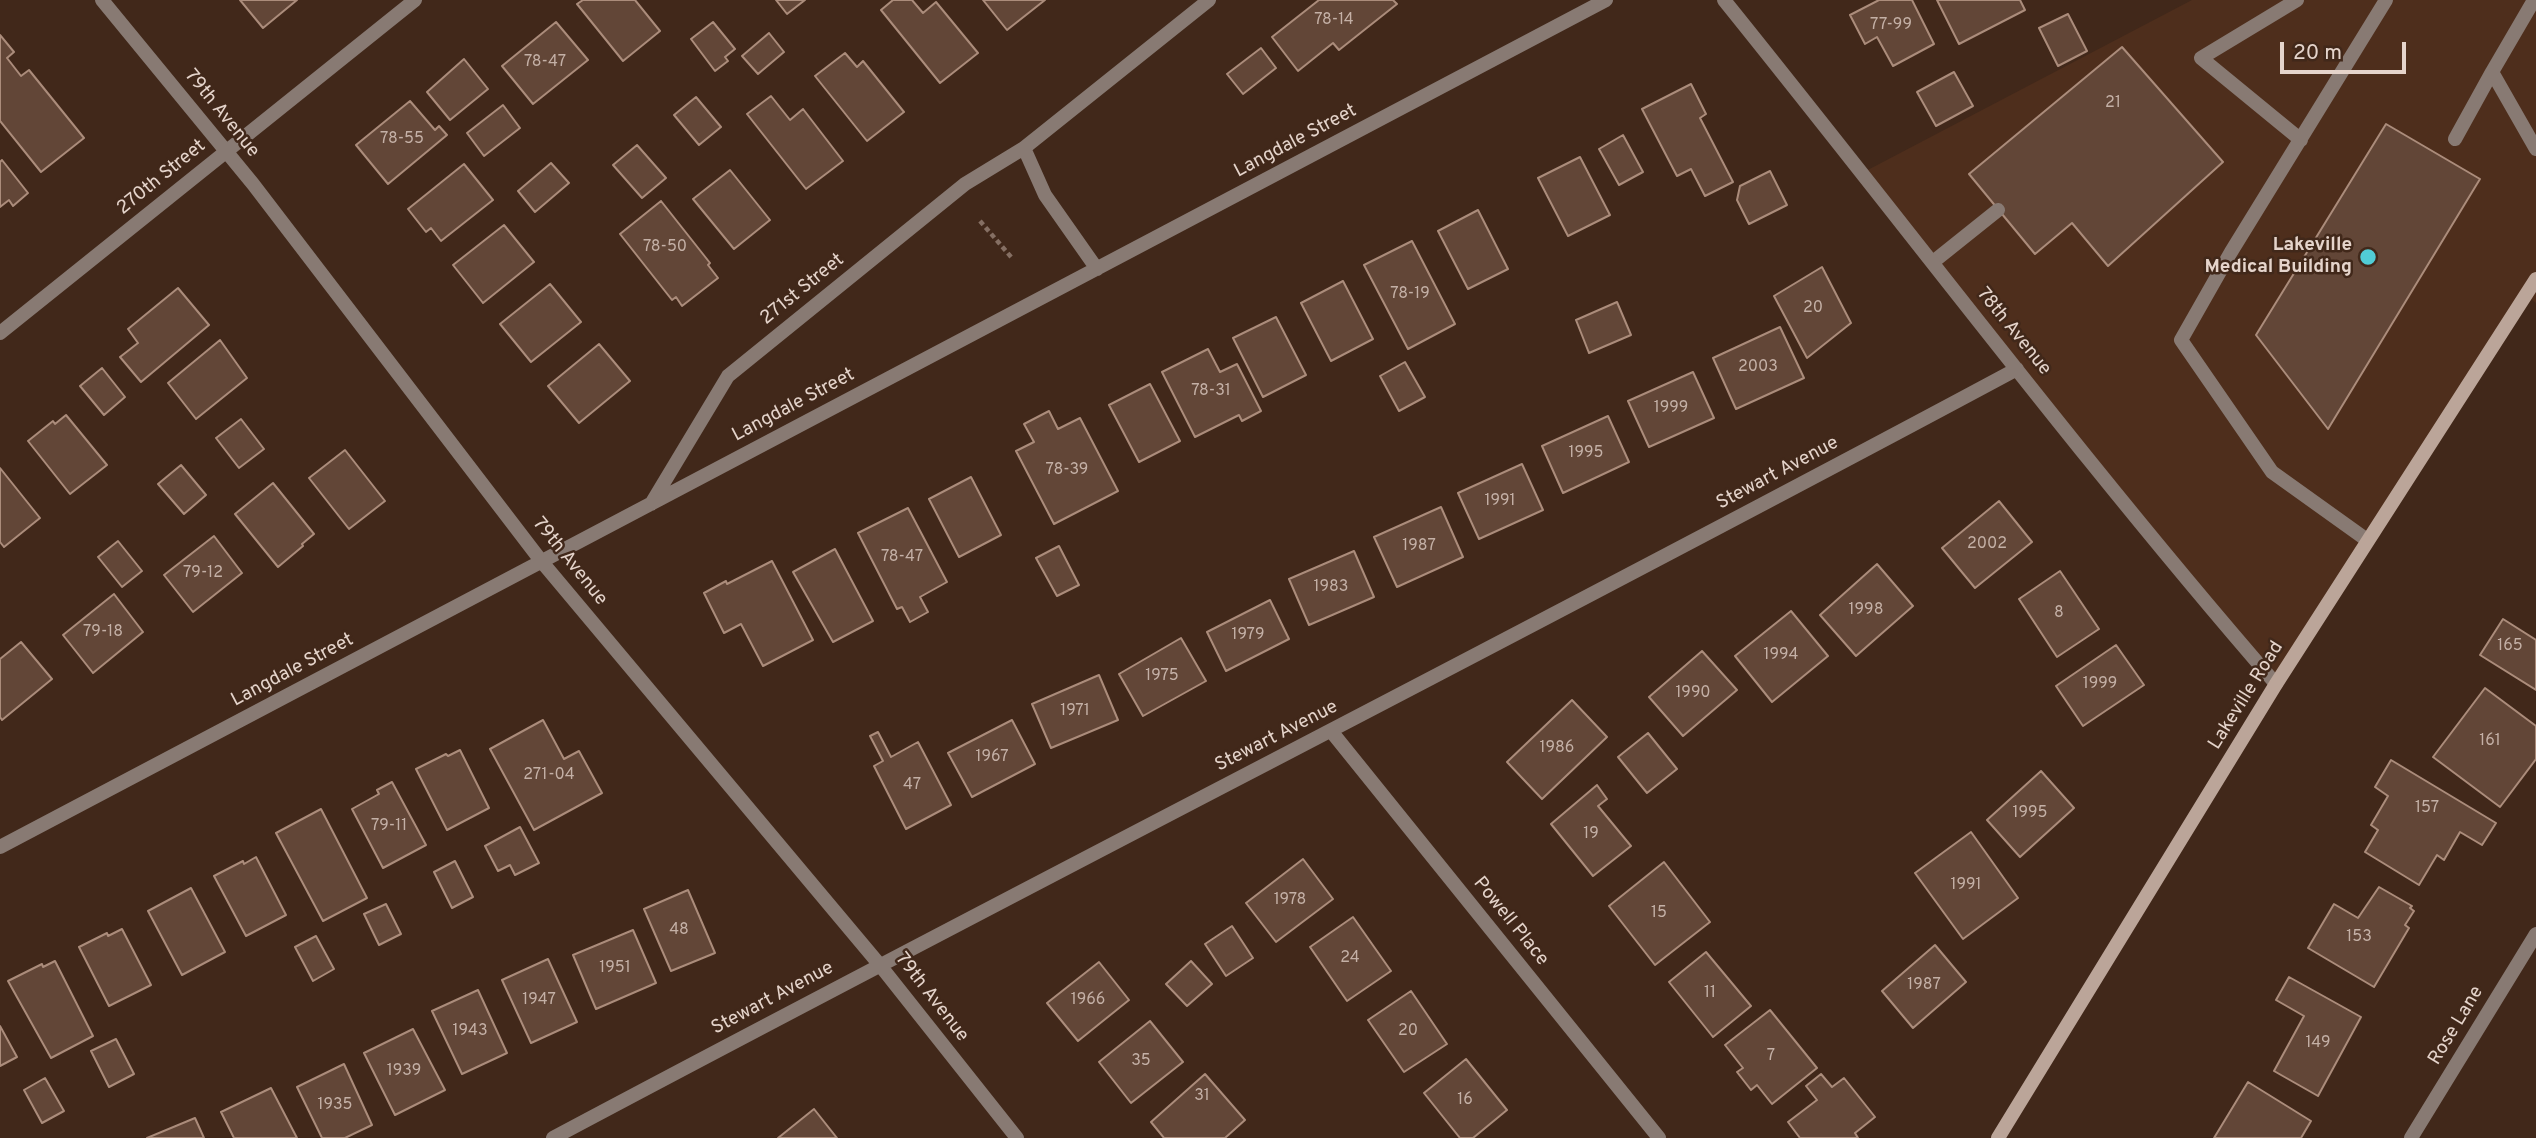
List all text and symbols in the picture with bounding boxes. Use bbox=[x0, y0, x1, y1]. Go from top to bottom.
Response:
house number: 78-14 bbox=[1314, 11, 1354, 31]
house number: 77-99 bbox=[1870, 16, 1912, 36]
scale bar bbox=[2284, 28, 2410, 72]
text: 20 m bbox=[2293, 40, 2342, 67]
house number: 78-47 bbox=[524, 53, 566, 73]
street label: 79th Avenue bbox=[179, 65, 263, 163]
house number: 21 bbox=[2105, 94, 2121, 114]
street label: Langdale Street bbox=[1231, 100, 1361, 184]
house number: 78-55 bbox=[380, 130, 424, 150]
street label: 270th Street bbox=[113, 135, 211, 221]
place label: Lakeville Medical Building bbox=[2204, 235, 2352, 279]
house number: 78-50 bbox=[643, 238, 687, 258]
marker: Lakeville Medical Building bbox=[2358, 247, 2378, 267]
street label: 271st Street bbox=[757, 249, 849, 331]
street label: 78th Avenue bbox=[1971, 284, 2055, 380]
house number: 78-19 bbox=[1390, 285, 1430, 305]
house number: 20 bbox=[1803, 299, 1823, 319]
house number: 2003 bbox=[1738, 358, 1778, 378]
street label: Langdale Street bbox=[729, 364, 859, 448]
house number: 78-31 bbox=[1191, 382, 1231, 402]
house number: 1999 bbox=[1654, 399, 1688, 419]
street label: Stewart Avenue bbox=[1713, 432, 1843, 516]
house number: 1995 bbox=[1568, 444, 1604, 464]
house number: 78-39 bbox=[1046, 461, 1088, 481]
house number: 1991 bbox=[1484, 492, 1516, 512]
street label: 79th Avenue bbox=[527, 513, 611, 611]
house number: 2002 bbox=[1967, 535, 2007, 555]
house number: 1987 bbox=[1402, 537, 1436, 557]
house number: 78-47 bbox=[881, 548, 923, 568]
house number: 79-12 bbox=[183, 564, 223, 584]
house number: 1983 bbox=[1314, 578, 1348, 598]
house number: 1998 bbox=[1849, 601, 1883, 621]
house number: 8 bbox=[2054, 604, 2064, 624]
house number: 79-18 bbox=[83, 623, 123, 643]
house number: 1979 bbox=[1232, 626, 1264, 646]
street label: Langdale Street bbox=[228, 629, 358, 713]
house number: 165 bbox=[2497, 637, 2523, 657]
street label: Lakeville Road bbox=[2205, 638, 2289, 754]
house number: 1994 bbox=[1763, 646, 1799, 666]
house number: 1975 bbox=[1145, 667, 1179, 687]
house number: 1999 bbox=[2083, 675, 2117, 695]
house number: 1990 bbox=[1675, 684, 1711, 704]
street label: Stewart Avenue bbox=[1212, 696, 1342, 778]
house number: 1971 bbox=[1060, 702, 1090, 722]
house number: 161 bbox=[2479, 732, 2501, 752]
house number: 1986 bbox=[1540, 739, 1574, 759]
house number: 1967 bbox=[975, 748, 1009, 768]
house number: 271-04 bbox=[523, 766, 575, 786]
house number: 47 bbox=[903, 776, 921, 796]
house number: 157 bbox=[2415, 799, 2439, 819]
house number: 1995 bbox=[2012, 804, 2048, 824]
house number: 79-11 bbox=[371, 817, 407, 837]
house number: 19 bbox=[1583, 825, 1599, 845]
street label: Powell Place bbox=[1467, 873, 1553, 971]
house number: 1991 bbox=[1950, 876, 1982, 896]
house number: 1978 bbox=[1274, 891, 1306, 911]
house number: 15 bbox=[1651, 904, 1667, 924]
house number: 48 bbox=[669, 921, 689, 941]
house number: 153 bbox=[2346, 928, 2372, 948]
street label: 79th Avenue bbox=[889, 949, 973, 1047]
house number: 24 bbox=[1340, 949, 1360, 969]
street label: Stewart Avenue bbox=[708, 957, 838, 1041]
house number: 1951 bbox=[599, 959, 631, 979]
house number: 1987 bbox=[1907, 976, 1941, 996]
street label: Rose Lane bbox=[2425, 982, 2489, 1070]
house number: 11 bbox=[1704, 984, 1716, 1004]
house number: 1947 bbox=[522, 991, 556, 1011]
house number: 1966 bbox=[1071, 991, 1105, 1011]
house number: 1943 bbox=[452, 1022, 488, 1042]
house number: 20 bbox=[1398, 1022, 1418, 1042]
house number: 149 bbox=[2306, 1034, 2330, 1054]
house number: 7 bbox=[1767, 1047, 1775, 1067]
house number: 35 bbox=[1131, 1052, 1151, 1072]
house number: 1939 bbox=[387, 1062, 421, 1082]
house number: 31 bbox=[1194, 1087, 1210, 1107]
house number: 16 bbox=[1457, 1091, 1473, 1111]
house number: 1935 bbox=[317, 1096, 353, 1116]

